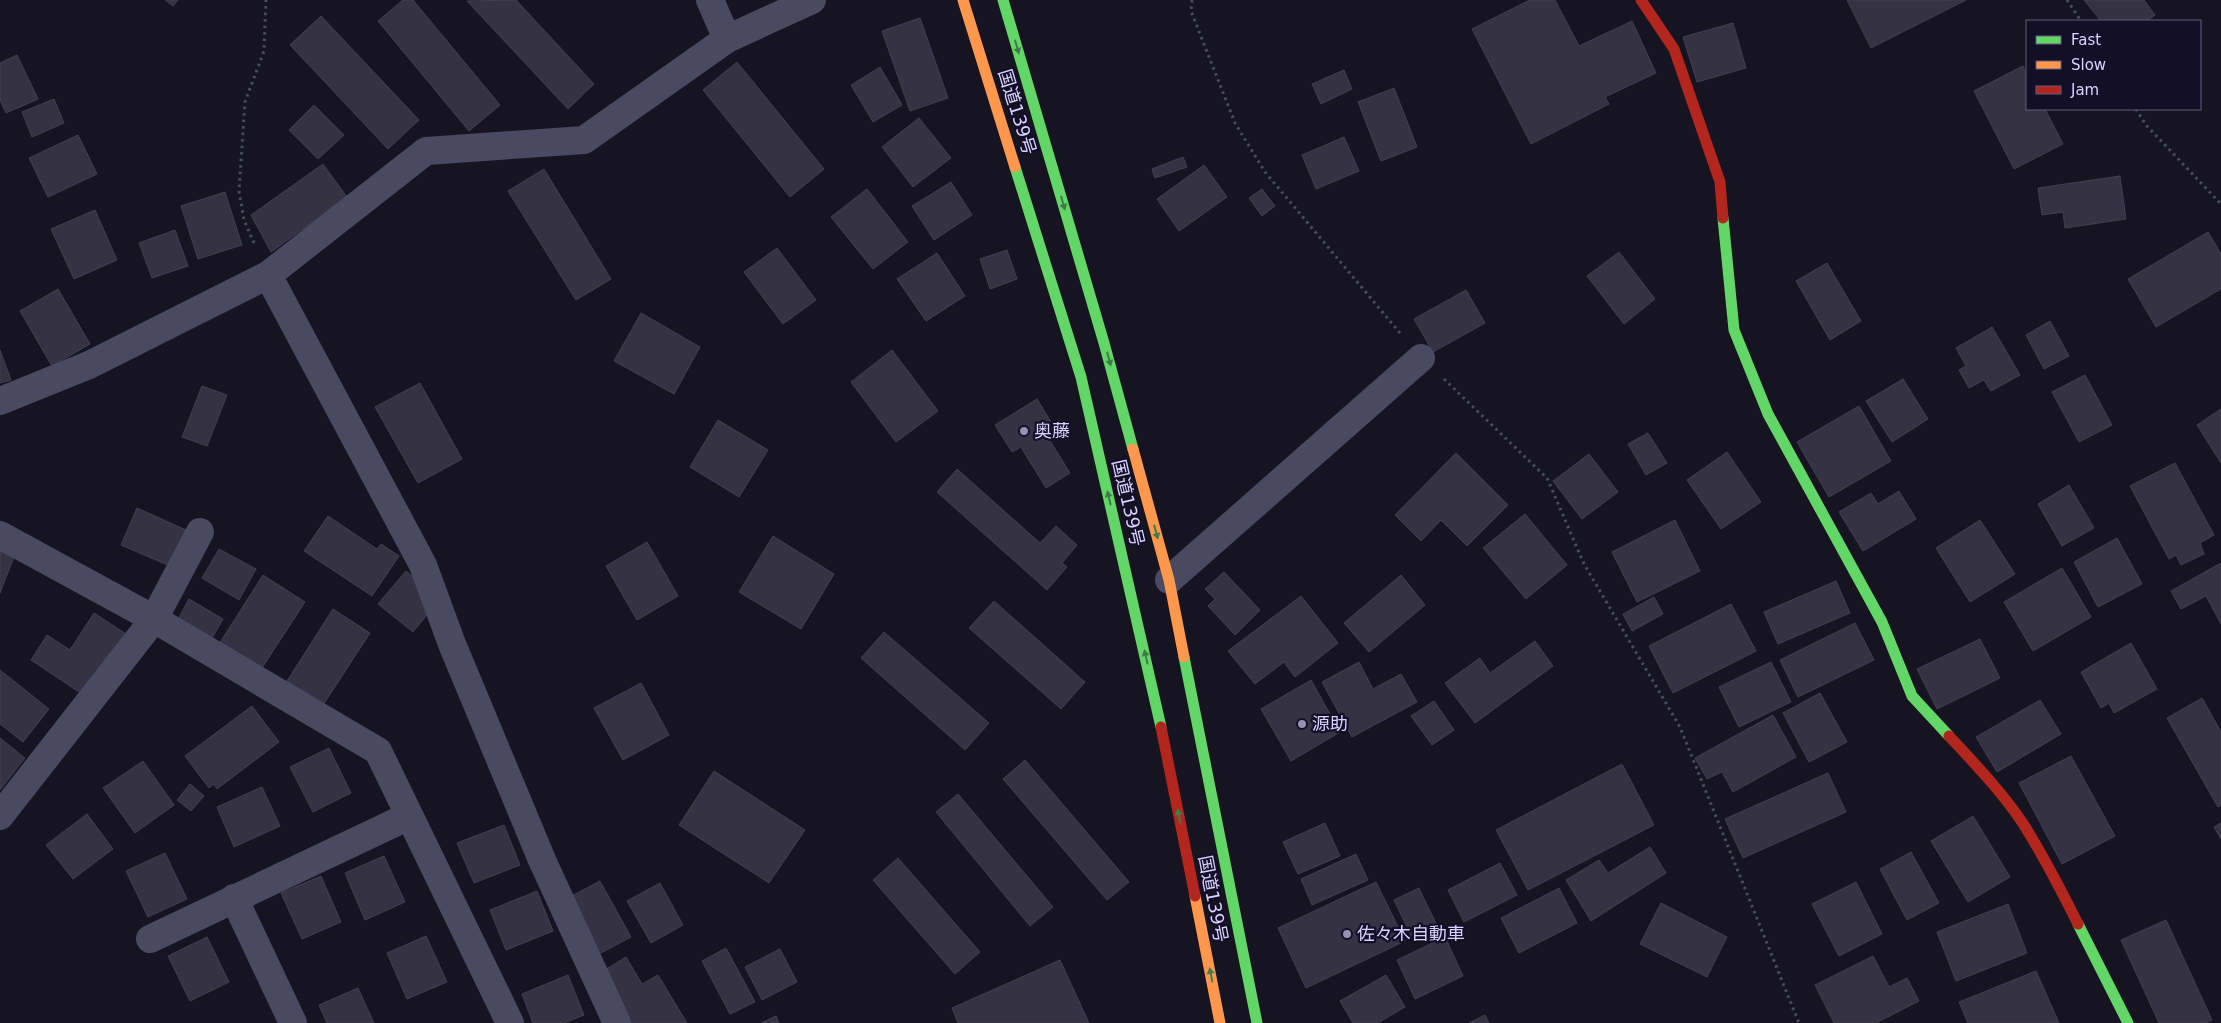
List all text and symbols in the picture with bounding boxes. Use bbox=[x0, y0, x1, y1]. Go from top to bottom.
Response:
legend bbox=[2026, 20, 2201, 110]
text: Fast bbox=[2071, 31, 2101, 49]
one-way arrow bbox=[1014, 39, 1022, 54]
text: Slow bbox=[2071, 56, 2106, 74]
street label: 国道139号 bbox=[995, 67, 1040, 157]
text: Jam bbox=[2070, 81, 2099, 99]
one-way arrow bbox=[1060, 195, 1068, 210]
one-way arrow bbox=[1105, 351, 1113, 366]
place label: 奥藤 bbox=[1034, 420, 1070, 441]
marker: 奥藤 bbox=[1018, 425, 1030, 437]
street label: 国道139号 bbox=[1108, 457, 1149, 548]
one-way arrow bbox=[1105, 491, 1113, 506]
one-way arrow bbox=[1153, 525, 1161, 540]
one-way arrow bbox=[1142, 649, 1150, 664]
place label: 源助 bbox=[1312, 713, 1348, 734]
marker: 源助 bbox=[1296, 718, 1308, 730]
one-way arrow bbox=[1175, 808, 1183, 823]
street label: 国道139号 bbox=[1195, 854, 1232, 944]
place label: 佐々木自動車 bbox=[1357, 923, 1465, 944]
marker: 佐々木自動車 bbox=[1341, 928, 1353, 940]
one-way arrow bbox=[1207, 968, 1215, 983]

